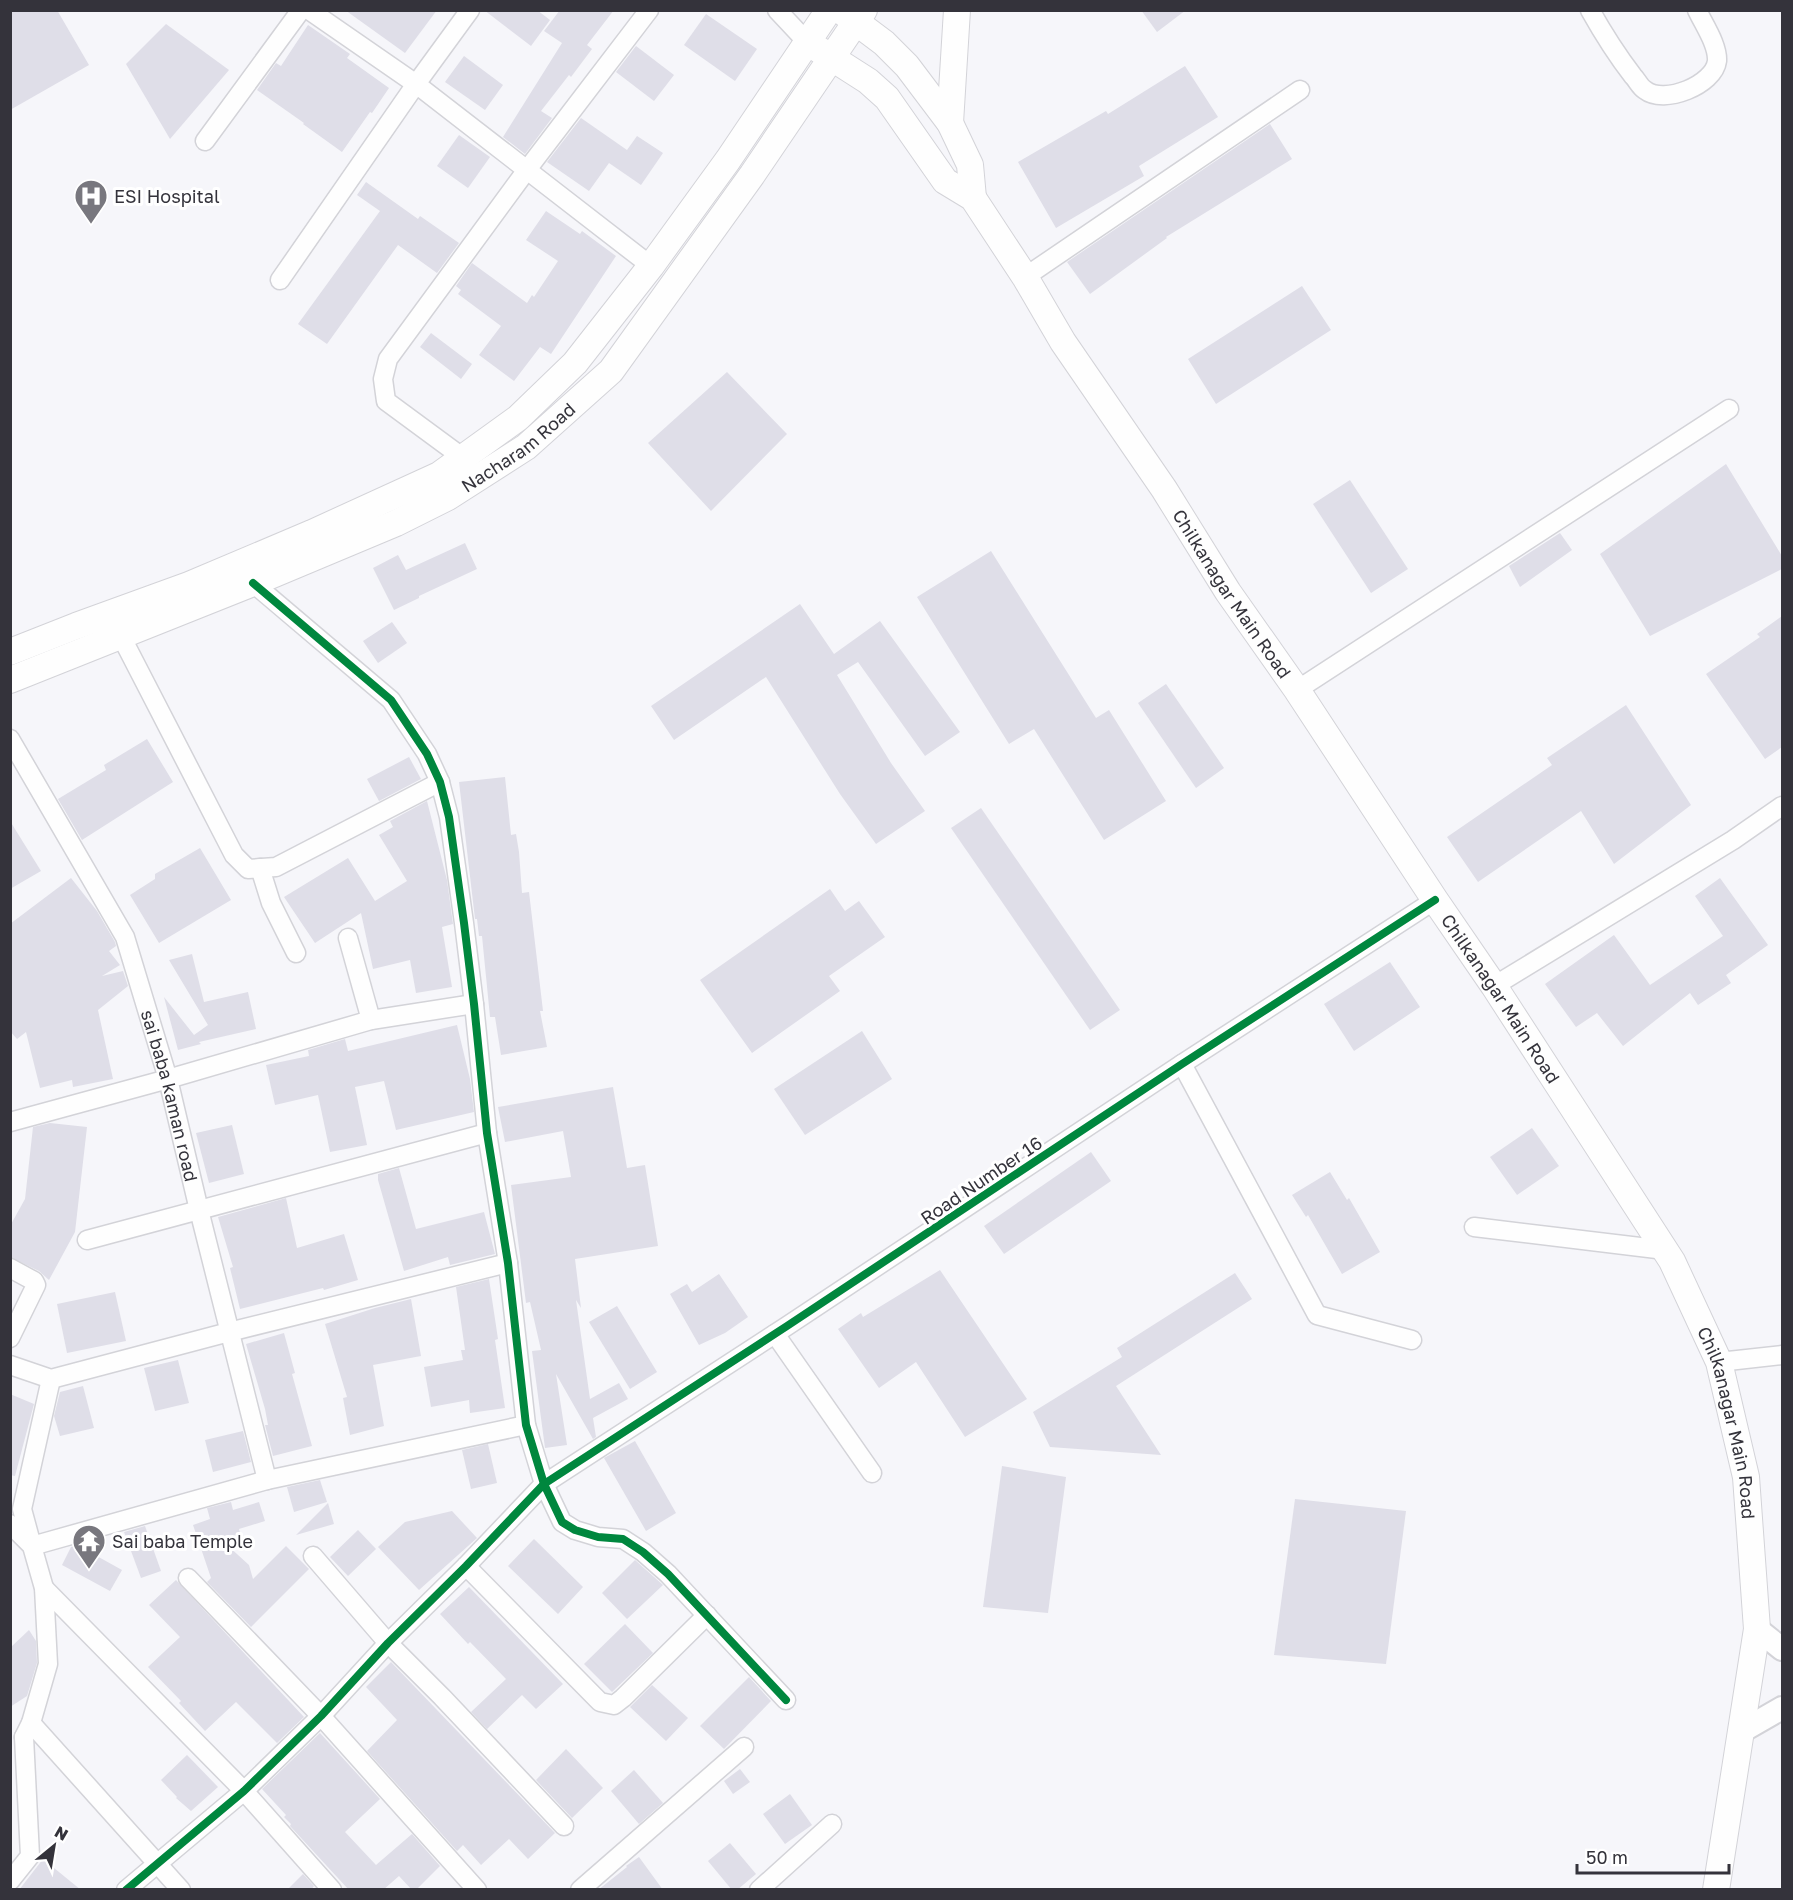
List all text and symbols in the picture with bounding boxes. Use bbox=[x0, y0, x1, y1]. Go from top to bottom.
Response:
hospital icon: ESI Hospital bbox=[73, 178, 109, 225]
place label: ESI Hospital bbox=[114, 185, 220, 207]
street label: Nacharam Road bbox=[457, 398, 579, 497]
street label: Chilkanagar Main Road bbox=[1168, 505, 1296, 682]
street label: Chilkanagar Main Road bbox=[1437, 910, 1565, 1087]
street label: sai baba kaman road bbox=[137, 1007, 203, 1184]
street label: Road Number 16 bbox=[916, 1131, 1046, 1229]
street label: Chilkanagar Main Road bbox=[1693, 1323, 1760, 1520]
temple icon: Sai baba Temple bbox=[71, 1523, 107, 1570]
place label: Sai baba Temple bbox=[112, 1530, 253, 1552]
north arrow bbox=[24, 1816, 84, 1876]
text: N bbox=[51, 1821, 72, 1845]
scale bar bbox=[1577, 1837, 1728, 1875]
text: 50 m bbox=[1586, 1846, 1628, 1868]

